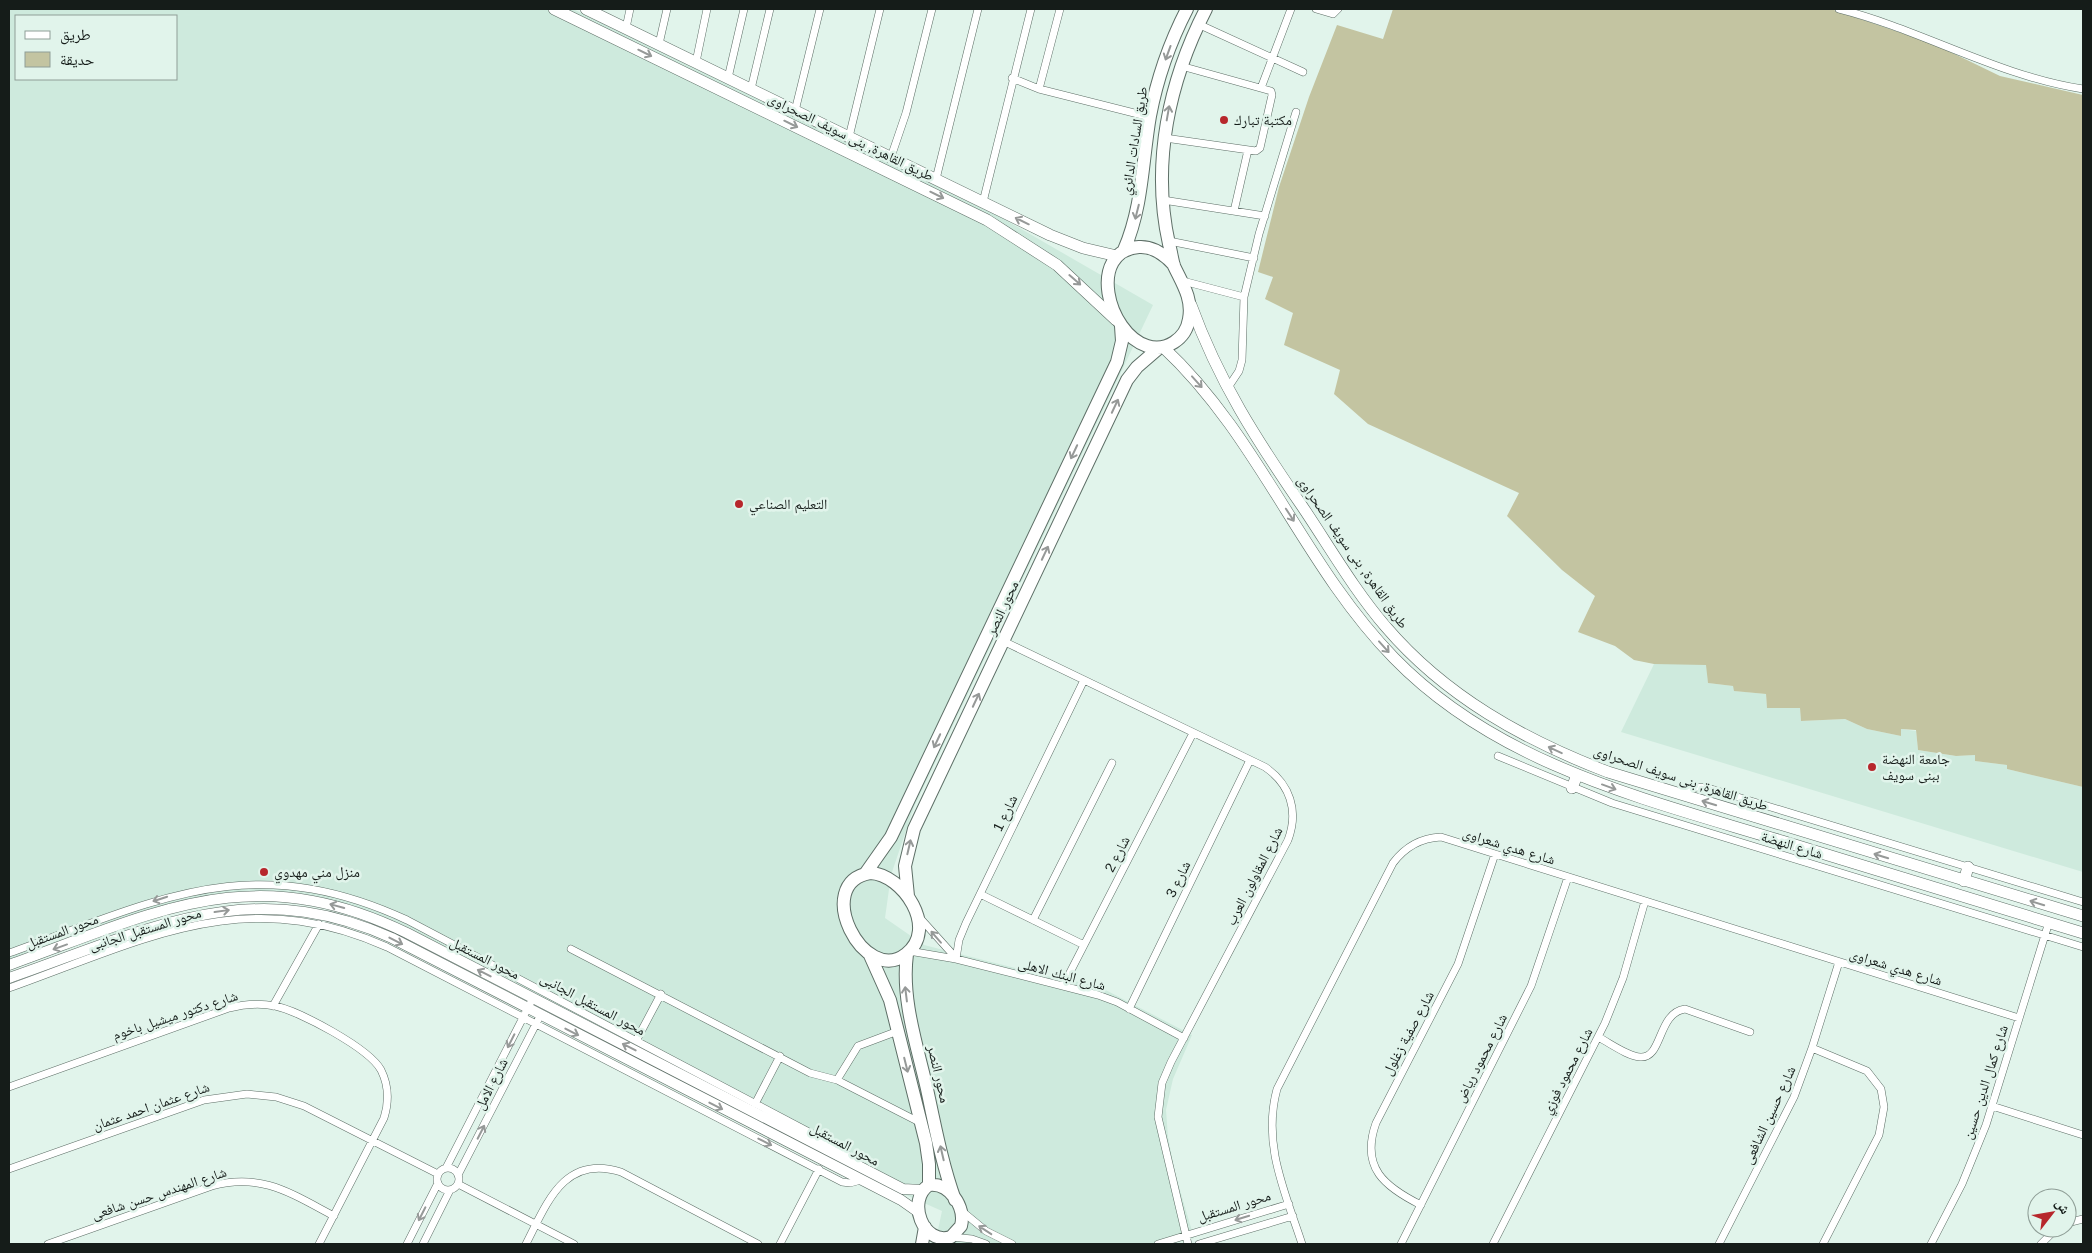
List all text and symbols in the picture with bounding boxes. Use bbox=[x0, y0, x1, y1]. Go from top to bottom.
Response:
legend bbox=[15, 15, 178, 80]
text: طريق bbox=[60, 26, 91, 45]
one-way arrow bbox=[1163, 45, 1172, 61]
one-way arrow bbox=[637, 49, 652, 58]
text: حديقة bbox=[60, 51, 95, 68]
street label: طريق السادات الدائري bbox=[1117, 85, 1154, 197]
street label: طريق القاهرة, بنى سويف الصحراوى bbox=[765, 90, 936, 186]
one-way arrow bbox=[1163, 105, 1173, 121]
place label: مكتبة تبارك bbox=[1234, 112, 1292, 129]
marker: مكتبة تبارك bbox=[1218, 114, 1230, 126]
one-way arrow bbox=[783, 120, 798, 129]
one-way arrow bbox=[929, 191, 944, 200]
one-way arrow bbox=[1132, 204, 1141, 220]
one-way arrow bbox=[1015, 216, 1030, 226]
one-way arrow bbox=[1068, 275, 1081, 286]
one-way arrow bbox=[1191, 375, 1203, 388]
one-way arrow bbox=[1111, 399, 1120, 414]
one-way arrow bbox=[1069, 444, 1079, 459]
street label: طريق القاهرة, بنى سويف الصحراوى bbox=[1293, 473, 1412, 632]
place label: التعليم الصناعي bbox=[749, 496, 827, 516]
marker: التعليم الصناعي bbox=[733, 498, 745, 510]
one-way arrow bbox=[1284, 508, 1295, 522]
one-way arrow bbox=[1041, 546, 1050, 561]
street label: محور النصر bbox=[982, 578, 1023, 639]
one-way arrow bbox=[1378, 641, 1390, 654]
one-way arrow bbox=[971, 692, 981, 707]
one-way arrow bbox=[932, 733, 941, 748]
street label: طريق القاهرة, بنى سويف الصحراوى bbox=[1591, 742, 1770, 816]
one-way arrow bbox=[1548, 745, 1563, 755]
place label: جامعة النهضة ببنى سويف bbox=[1882, 751, 1950, 784]
marker: جامعة النهضة ببنى سويف bbox=[1866, 761, 1878, 773]
one-way arrow bbox=[1600, 783, 1616, 792]
street label: شارع 1 bbox=[989, 792, 1022, 835]
one-way arrow bbox=[1701, 798, 1717, 808]
street label: شارع المقاولون العرب bbox=[1222, 824, 1287, 929]
street label: شارع هدي شعراوى bbox=[1460, 824, 1557, 871]
street label: شارع النهضة bbox=[1759, 828, 1825, 864]
street label: شارع 2 bbox=[1101, 833, 1135, 876]
one-way arrow bbox=[905, 840, 914, 856]
one-way arrow bbox=[1873, 850, 1889, 860]
street label: شارع 3 bbox=[1162, 858, 1195, 901]
place label: منزل مني مهدوي bbox=[274, 864, 360, 884]
marker: منزل مني مهدوي bbox=[258, 866, 270, 878]
one-way arrow bbox=[152, 895, 168, 905]
one-way arrow bbox=[2029, 897, 2045, 907]
one-way arrow bbox=[329, 900, 345, 910]
street label: محور المستقبل الجانبى bbox=[87, 904, 203, 955]
one-way arrow bbox=[213, 906, 229, 916]
street label: محور المستقبل bbox=[24, 911, 101, 952]
one-way arrow bbox=[930, 931, 941, 944]
street label: محور المستقبل bbox=[447, 934, 522, 983]
one-way arrow bbox=[389, 936, 404, 946]
one-way arrow bbox=[53, 943, 69, 952]
street label: شارع هدي شعراوى bbox=[1847, 945, 1944, 992]
street label: شارع البنك الاهلى bbox=[1016, 955, 1107, 995]
one-way arrow bbox=[477, 968, 492, 977]
street label: محور المستقبل الجانبى bbox=[537, 970, 648, 1039]
street label: شارع دكتور ميشيل باخوم bbox=[110, 987, 240, 1045]
one-way arrow bbox=[901, 987, 911, 1003]
street label: شارع صفية زغلول bbox=[1379, 988, 1439, 1079]
street label: شارع محمود رياض bbox=[1452, 1011, 1512, 1106]
street label: شارع كمال الدين حسين bbox=[1959, 1023, 2013, 1142]
street label: شارع محمود فوزي bbox=[1538, 1025, 1599, 1118]
one-way arrow bbox=[564, 1028, 579, 1037]
one-way arrow bbox=[506, 1034, 516, 1049]
one-way arrow bbox=[621, 1042, 636, 1052]
street label: محور النصر bbox=[923, 1043, 953, 1105]
street label: شارع الامل bbox=[471, 1056, 513, 1113]
one-way arrow bbox=[902, 1056, 911, 1072]
street label: شارع حسين الشافعى bbox=[1739, 1063, 1801, 1167]
street label: شارع عثمان احمد عثمان bbox=[91, 1079, 212, 1135]
one-way arrow bbox=[709, 1101, 724, 1111]
street label: محور المستقبل bbox=[807, 1119, 882, 1170]
one-way arrow bbox=[477, 1125, 486, 1140]
one-way arrow bbox=[757, 1137, 772, 1147]
one-way arrow bbox=[937, 1145, 946, 1161]
street label: شارع المهندس حسن شافعى bbox=[89, 1164, 229, 1224]
street label: محور المستقبل bbox=[1195, 1187, 1273, 1226]
north arrow bbox=[2027, 1188, 2077, 1238]
text: ش bbox=[2052, 1196, 2074, 1217]
one-way arrow bbox=[417, 1206, 426, 1221]
one-way arrow bbox=[1235, 1214, 1251, 1224]
one-way arrow bbox=[978, 1225, 992, 1236]

